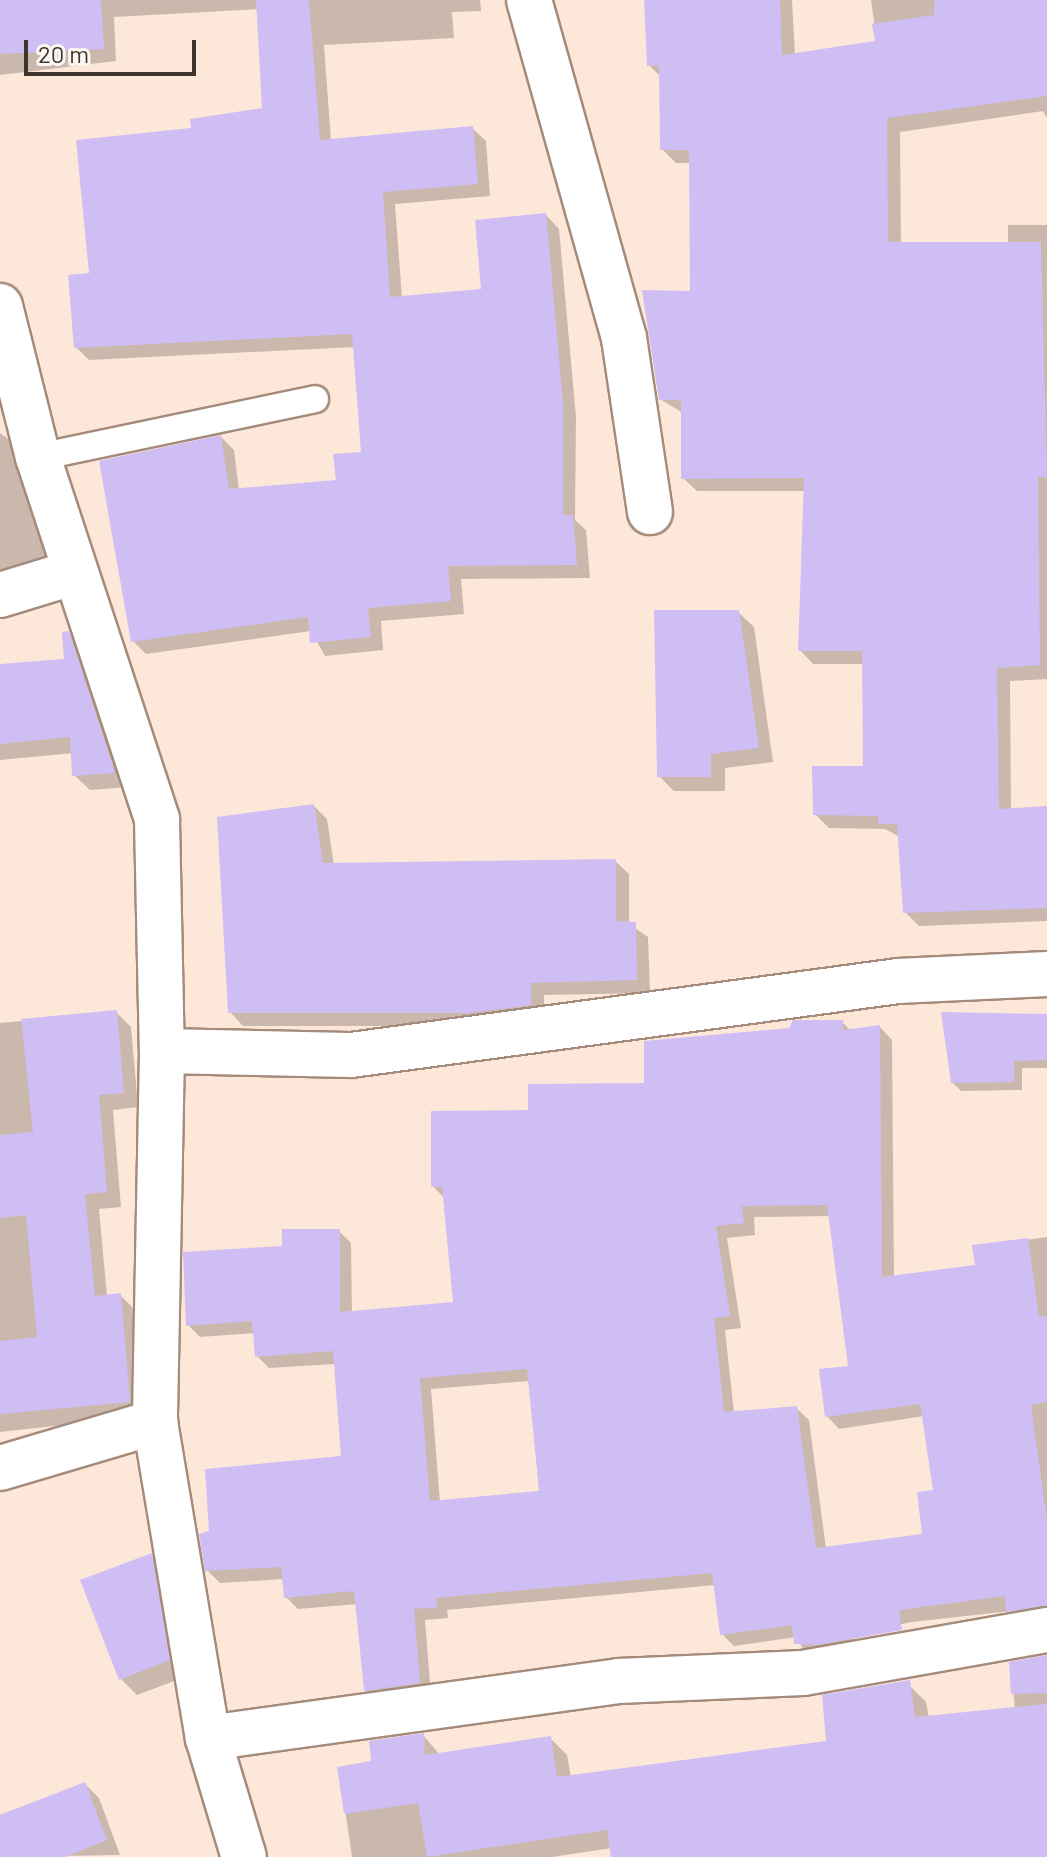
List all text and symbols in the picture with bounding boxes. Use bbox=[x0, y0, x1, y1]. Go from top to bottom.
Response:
scale bar bbox=[28, 24, 200, 74]
text: 20 m bbox=[38, 39, 89, 68]

